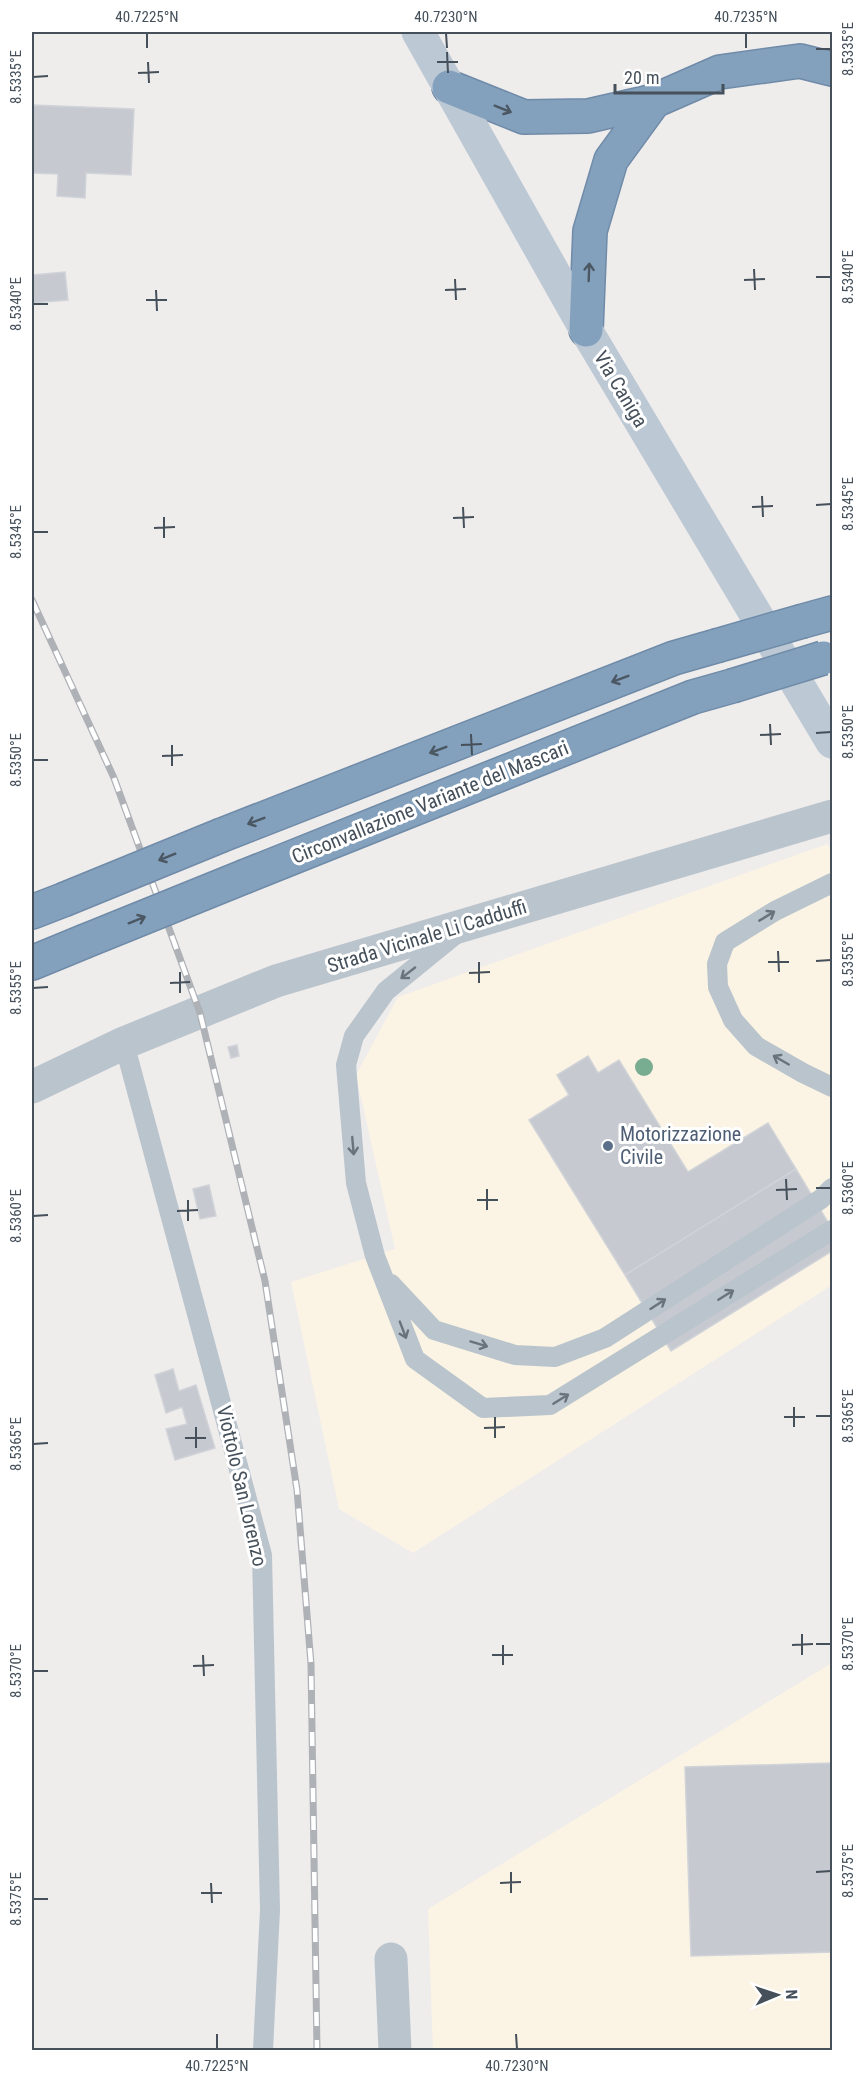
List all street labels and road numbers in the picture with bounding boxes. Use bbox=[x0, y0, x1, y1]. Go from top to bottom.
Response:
street label: Via Caniga bbox=[589, 347, 653, 431]
street label: Circonvallazione Variante del Mascari bbox=[288, 735, 572, 869]
street label: Strada Vicinale Li Cadduffi bbox=[324, 894, 530, 978]
street label: Viottolo San Lorenzo bbox=[212, 1403, 272, 1569]

